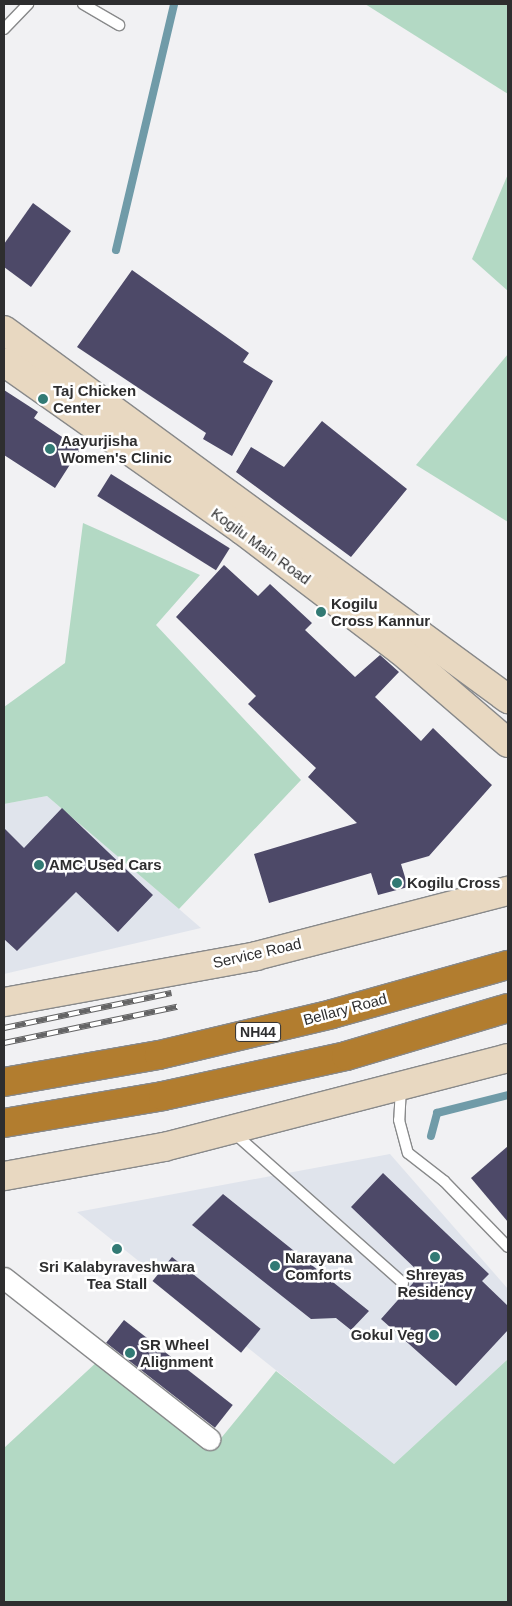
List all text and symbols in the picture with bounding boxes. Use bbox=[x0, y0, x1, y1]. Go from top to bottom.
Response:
place label: Taj Chicken Center bbox=[53, 381, 136, 416]
marker: Taj Chicken Center bbox=[37, 393, 49, 405]
place label: Aayurjisha Women's Clinic bbox=[61, 431, 172, 466]
marker: Aayurjisha Women's Clinic bbox=[43, 442, 57, 456]
street label: Kogilu Main Road bbox=[208, 504, 314, 588]
place label: Kogilu Cross Kannur bbox=[331, 594, 430, 629]
marker: Kogilu Cross Kannur bbox=[315, 606, 327, 618]
place label: AMC Used Cars bbox=[49, 856, 162, 874]
marker: AMC Used Cars bbox=[33, 859, 45, 871]
place label: Kogilu Cross bbox=[407, 874, 500, 892]
marker: Kogilu Cross bbox=[391, 877, 403, 889]
street label: Service Road bbox=[211, 934, 303, 972]
street label: Bellary Road bbox=[301, 989, 389, 1029]
road number: NH44 bbox=[234, 1020, 282, 1044]
marker: Sri Kalabyraveshwara Tea Stall bbox=[111, 1243, 123, 1255]
place label: Narayana Comforts bbox=[285, 1248, 353, 1283]
marker: Shreyas Residency bbox=[429, 1251, 441, 1263]
place label: Sri Kalabyraveshwara Tea Stall bbox=[39, 1257, 195, 1292]
marker: Narayana Comforts bbox=[269, 1260, 281, 1272]
place label: Shreyas Residency bbox=[397, 1265, 473, 1300]
place label: Gokul Veg bbox=[351, 1326, 424, 1344]
marker: Gokul Veg bbox=[428, 1329, 440, 1341]
place label: SR Wheel Alignment bbox=[140, 1335, 213, 1370]
marker: SR Wheel Alignment bbox=[124, 1347, 136, 1359]

